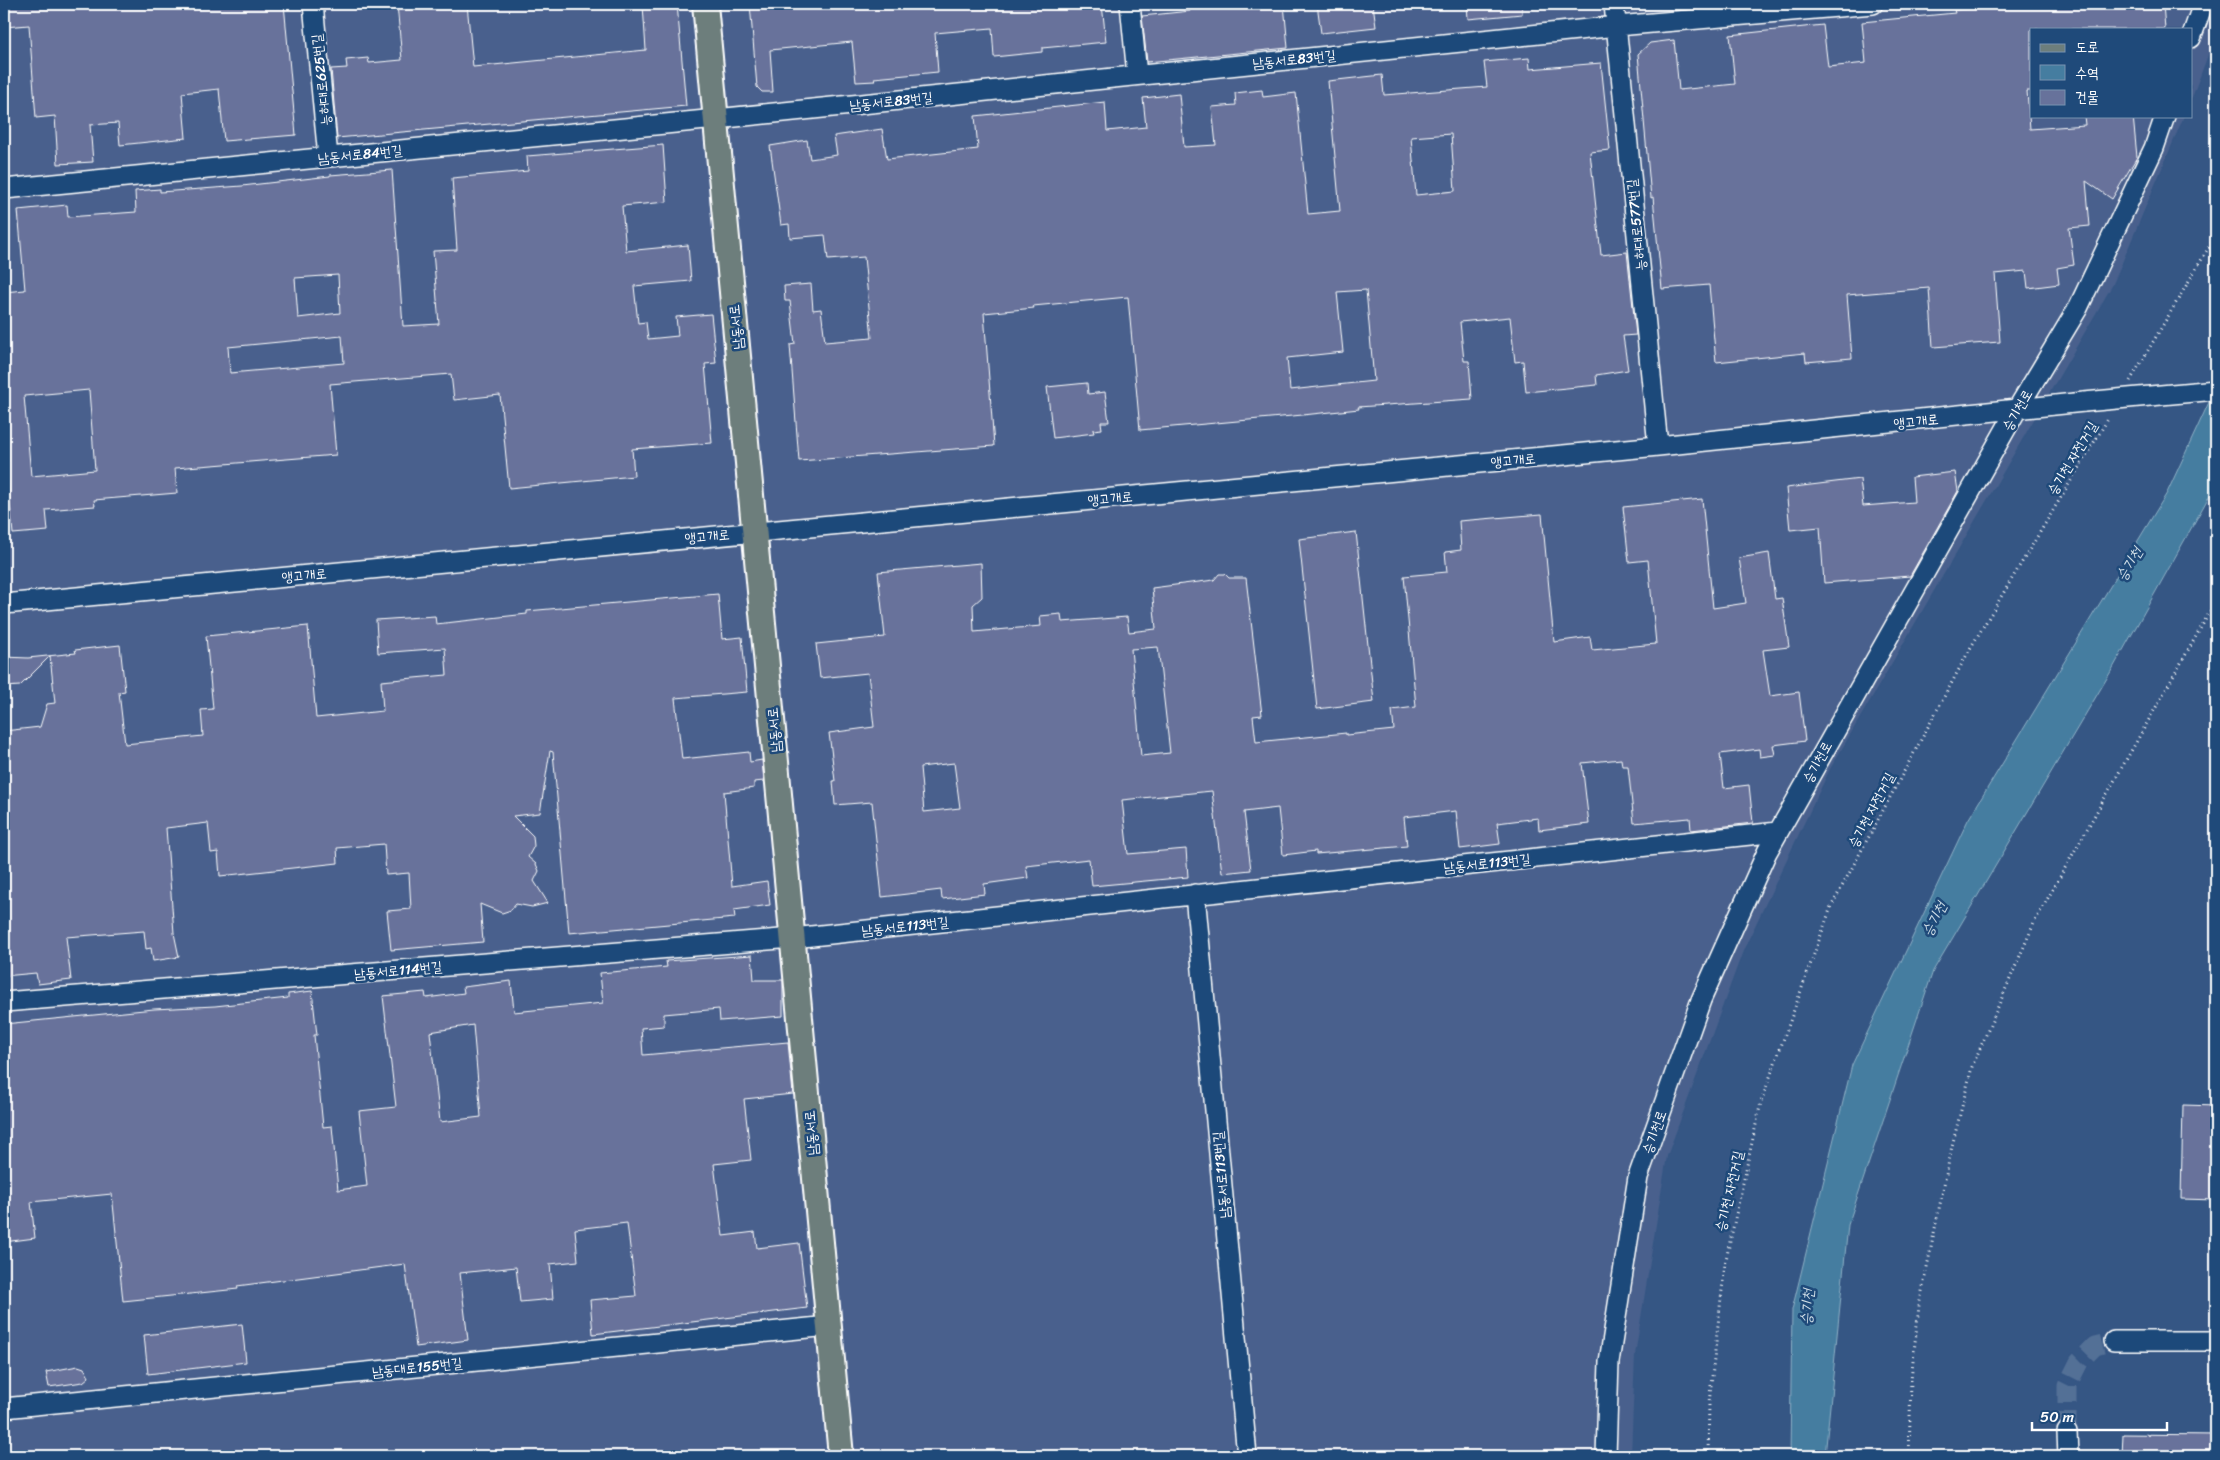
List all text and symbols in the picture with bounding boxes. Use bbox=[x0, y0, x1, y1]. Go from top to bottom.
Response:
legend bbox=[2030, 28, 2192, 118]
street label: 능허대로625번길 bbox=[304, 32, 339, 127]
text: 도로 bbox=[2075, 34, 2099, 60]
street label: 남동서로83번길 bbox=[1251, 43, 1338, 76]
text: 수역 bbox=[2075, 60, 2099, 86]
text: 건물 bbox=[2075, 84, 2099, 110]
street label: 남동서로83번길 bbox=[848, 85, 935, 118]
street label: 남동서로84번길 bbox=[317, 138, 404, 171]
street label: 능허대로577번길 bbox=[1619, 177, 1654, 272]
street label: 남동서로 bbox=[722, 303, 751, 351]
street label: 승기천로 bbox=[1995, 384, 2040, 436]
street label: 앵고개로 bbox=[1892, 407, 1940, 436]
street label: 승기천 자전거길 bbox=[2040, 416, 2105, 500]
street label: 앵고개로 bbox=[1490, 446, 1537, 475]
street label: 앵고개로 bbox=[1087, 484, 1134, 513]
street label: 앵고개로 bbox=[684, 522, 731, 551]
water label: 승기천 bbox=[2109, 540, 2150, 586]
street label: 앵고개로 bbox=[281, 561, 328, 590]
street label: 남동서로 bbox=[760, 706, 789, 753]
street label: 승기천로 bbox=[1796, 736, 1839, 788]
street label: 승기천 자전거길 bbox=[1841, 767, 1902, 853]
street label: 남동서로113번길 bbox=[1442, 846, 1532, 880]
water label: 승기천 bbox=[1914, 895, 1955, 941]
street label: 남동서로113번길 bbox=[860, 909, 950, 943]
street label: 남동서로114번길 bbox=[353, 954, 444, 987]
street label: 승기천로 bbox=[1635, 1107, 1674, 1158]
street label: 남동서로 bbox=[797, 1109, 826, 1156]
street label: 남동서로113번길 bbox=[1205, 1130, 1238, 1220]
street label: 승기천 자전거길 bbox=[1708, 1147, 1751, 1234]
water label: 승기천 bbox=[1793, 1286, 1821, 1326]
street label: 남동대로155번길 bbox=[371, 1350, 464, 1385]
scale bar bbox=[2032, 1400, 2168, 1432]
text: 50 m bbox=[2040, 1404, 2075, 1430]

